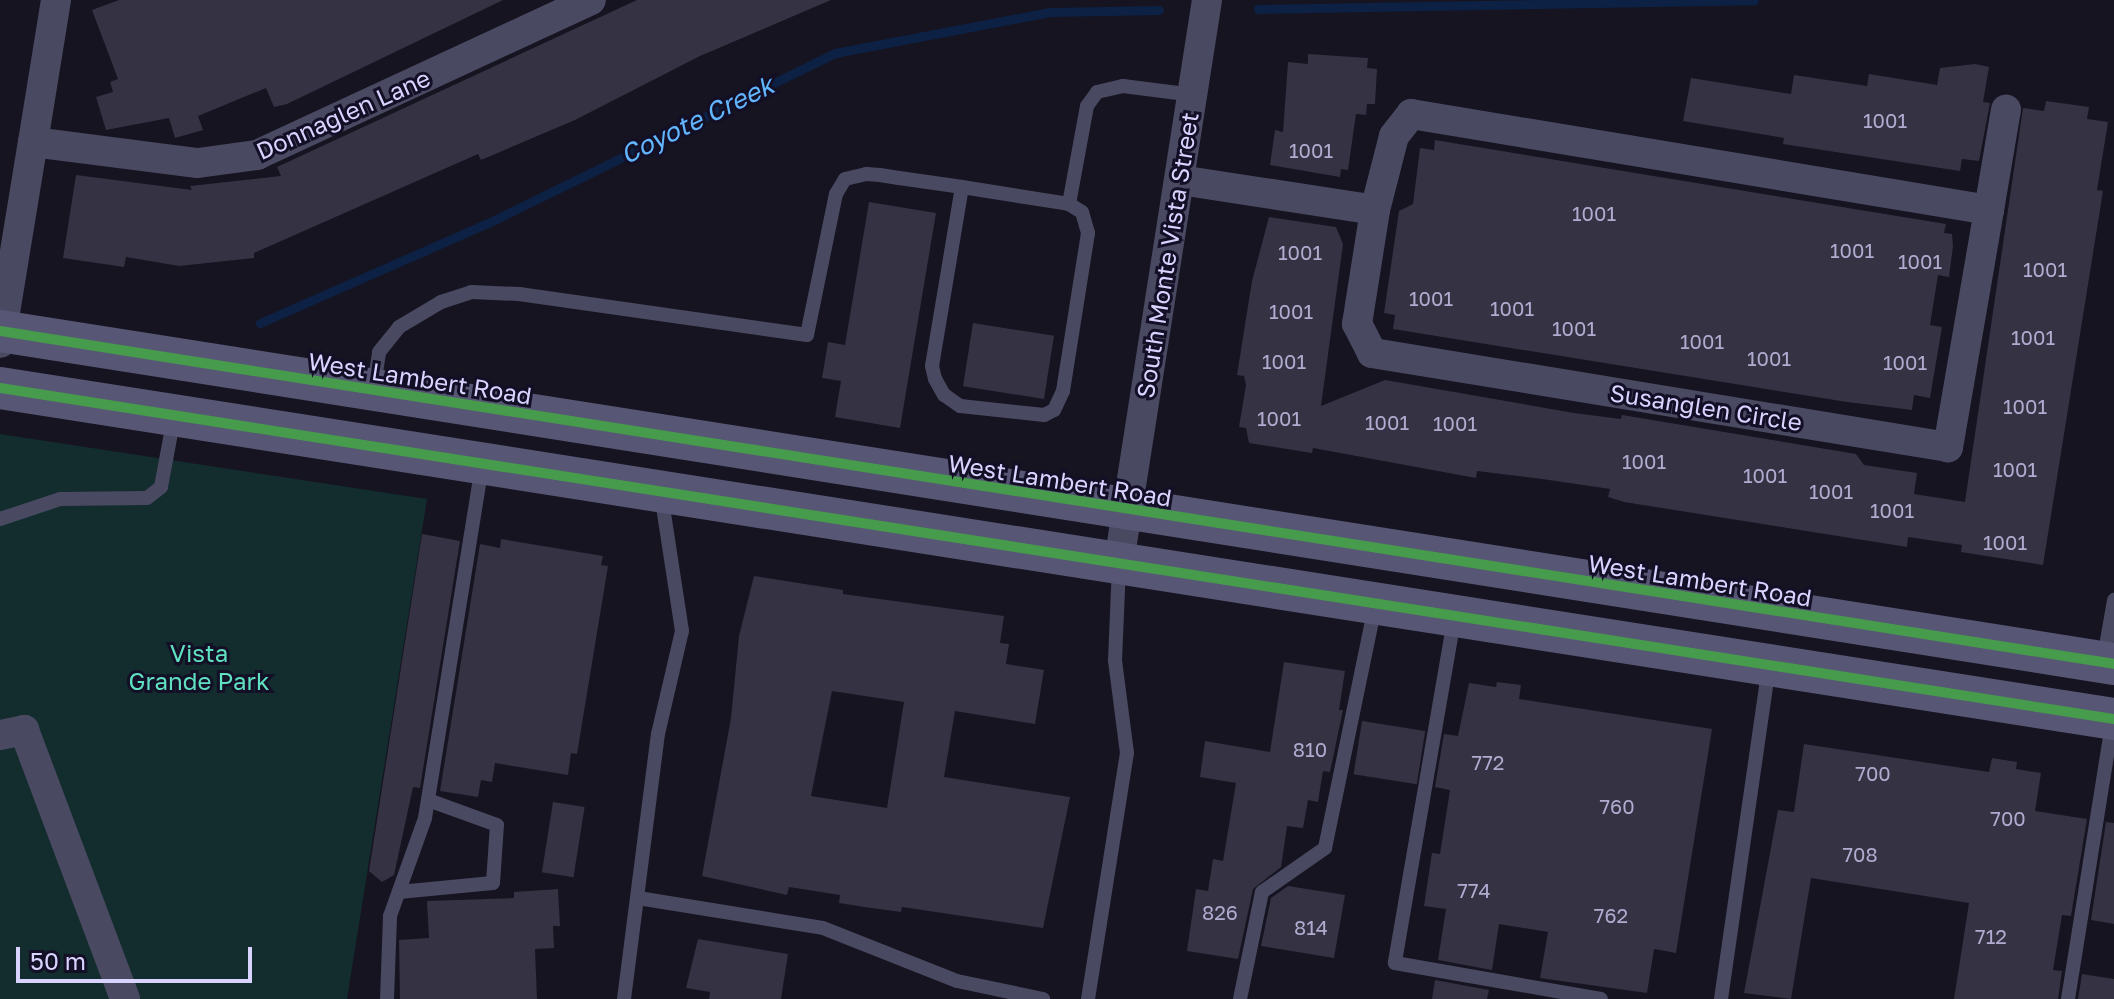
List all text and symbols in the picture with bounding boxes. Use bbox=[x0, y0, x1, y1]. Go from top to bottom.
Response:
street label: Donnaglen Lane bbox=[252, 63, 434, 165]
water label: Coyote Creek bbox=[615, 69, 779, 171]
house number: 1001 bbox=[1863, 108, 1907, 132]
street label: South Monte Vista Street bbox=[1130, 110, 1204, 400]
house number: 1001 bbox=[1289, 138, 1333, 162]
house number: 1001 bbox=[1572, 201, 1616, 225]
house number: 1001 bbox=[1830, 238, 1874, 262]
house number: 1001 bbox=[1278, 240, 1322, 264]
house number: 1001 bbox=[1898, 249, 1942, 273]
house number: 1001 bbox=[2023, 257, 2067, 281]
house number: 1001 bbox=[1409, 286, 1453, 310]
house number: 1001 bbox=[1490, 296, 1534, 320]
house number: 1001 bbox=[1269, 299, 1313, 323]
house number: 1001 bbox=[1552, 316, 1596, 340]
house number: 1001 bbox=[2011, 325, 2055, 349]
house number: 1001 bbox=[1680, 329, 1724, 353]
street label: West Lambert Road bbox=[306, 346, 534, 410]
house number: 1001 bbox=[1747, 346, 1791, 370]
house number: 1001 bbox=[1262, 349, 1306, 373]
house number: 1001 bbox=[1883, 350, 1927, 374]
street label: Susanglen Circle bbox=[1608, 378, 1804, 436]
house number: 1001 bbox=[2003, 394, 2047, 418]
house number: 1001 bbox=[1257, 406, 1301, 430]
house number: 1001 bbox=[1365, 410, 1409, 434]
house number: 1001 bbox=[1433, 411, 1477, 435]
street label: West Lambert Road bbox=[946, 448, 1174, 512]
house number: 1001 bbox=[1622, 449, 1666, 473]
house number: 1001 bbox=[1993, 457, 2037, 481]
house number: 1001 bbox=[1743, 463, 1787, 487]
house number: 1001 bbox=[1809, 479, 1853, 503]
house number: 1001 bbox=[1870, 498, 1914, 522]
house number: 1001 bbox=[1983, 530, 2027, 554]
street label: West Lambert Road bbox=[1586, 548, 1814, 612]
park label: Vista Grande Park bbox=[129, 639, 269, 695]
house number: 810 bbox=[1293, 737, 1327, 761]
house number: 772 bbox=[1472, 750, 1504, 774]
house number: 700 bbox=[1855, 761, 1891, 785]
house number: 760 bbox=[1599, 794, 1635, 818]
house number: 700 bbox=[1990, 806, 2026, 830]
house number: 708 bbox=[1842, 842, 1878, 866]
house number: 774 bbox=[1457, 878, 1491, 902]
house number: 826 bbox=[1202, 900, 1238, 924]
house number: 762 bbox=[1594, 903, 1628, 927]
house number: 814 bbox=[1294, 915, 1328, 939]
house number: 712 bbox=[1975, 924, 2007, 948]
scale bar bbox=[20, 931, 256, 981]
text: 50 m bbox=[30, 946, 86, 975]

